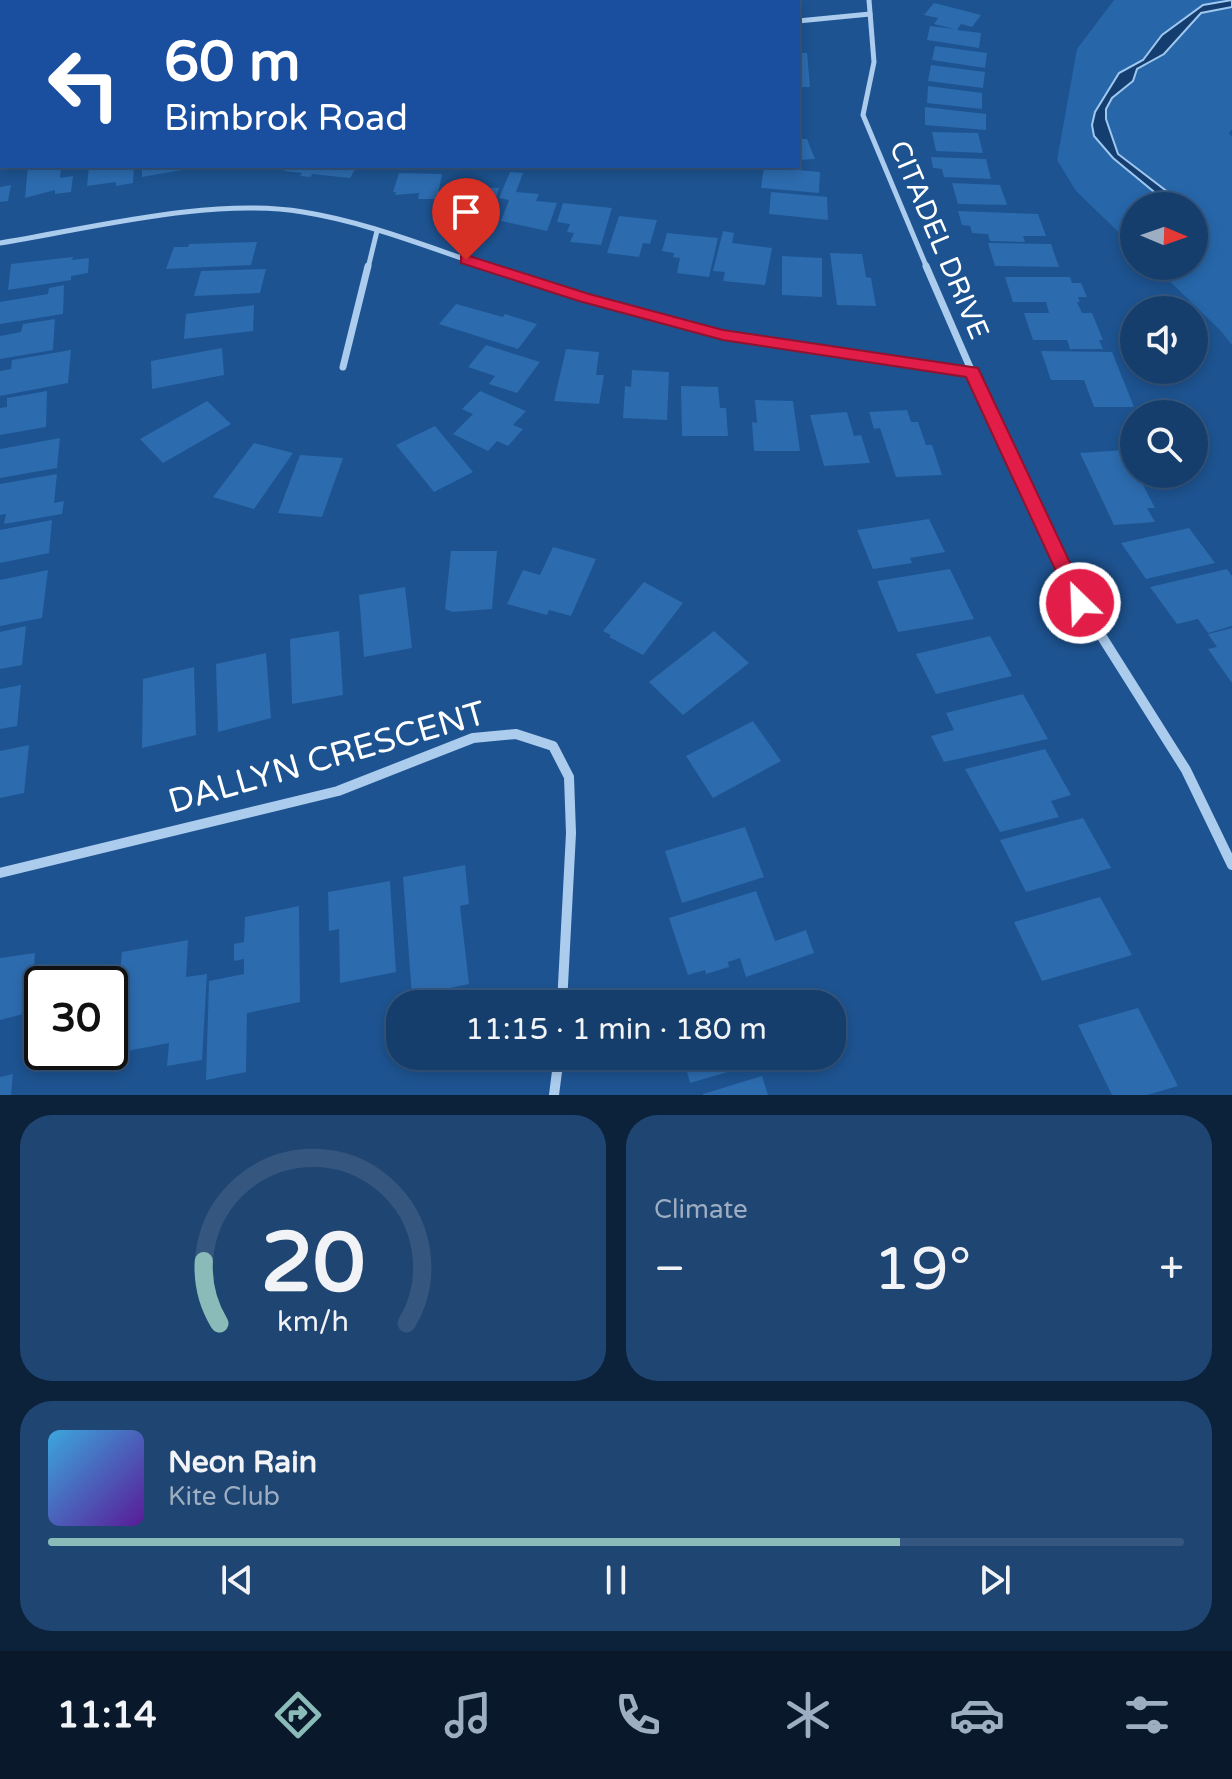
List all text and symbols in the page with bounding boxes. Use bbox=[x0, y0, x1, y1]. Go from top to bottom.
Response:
text: 60 m bbox=[164, 29, 300, 96]
icon: left bbox=[32, 32, 136, 136]
text: Bimbrok Road bbox=[164, 97, 408, 140]
street label: CITADEL DRIVE bbox=[882, 136, 996, 344]
pin bbox=[432, 178, 500, 260]
icon: arrive bbox=[444, 190, 488, 234]
north arrow bbox=[1120, 192, 1208, 280]
map controls bbox=[1120, 192, 1208, 488]
button: sound bbox=[1120, 296, 1208, 384]
button: search bbox=[1120, 400, 1208, 488]
position arrow bbox=[1038, 561, 1122, 645]
street label: DALLYN CRESCENT bbox=[164, 693, 491, 823]
speed limit sign: 30 bbox=[24, 966, 128, 1070]
text: 11:15 · 1 min · 180 m bbox=[465, 1011, 767, 1048]
text: Climate bbox=[654, 1194, 748, 1225]
text: 20 bbox=[261, 1214, 365, 1314]
text: 19° bbox=[873, 1234, 971, 1306]
text: − bbox=[654, 1243, 685, 1296]
text: + bbox=[1159, 1243, 1184, 1296]
text: km/h bbox=[277, 1305, 349, 1339]
text: Neon Rain bbox=[168, 1444, 317, 1481]
text: Kite Club bbox=[168, 1481, 280, 1512]
icon: previous bbox=[215, 1558, 259, 1602]
icon: pause bbox=[594, 1558, 638, 1602]
icon: next bbox=[973, 1558, 1017, 1602]
icon: directions bbox=[270, 1687, 326, 1743]
icon: music bbox=[440, 1687, 496, 1743]
icon: phone bbox=[610, 1687, 666, 1743]
icon: climate bbox=[780, 1687, 836, 1743]
icon: car bbox=[949, 1687, 1005, 1743]
icon: filters bbox=[1119, 1687, 1175, 1743]
text: 11:14 bbox=[57, 1694, 157, 1737]

